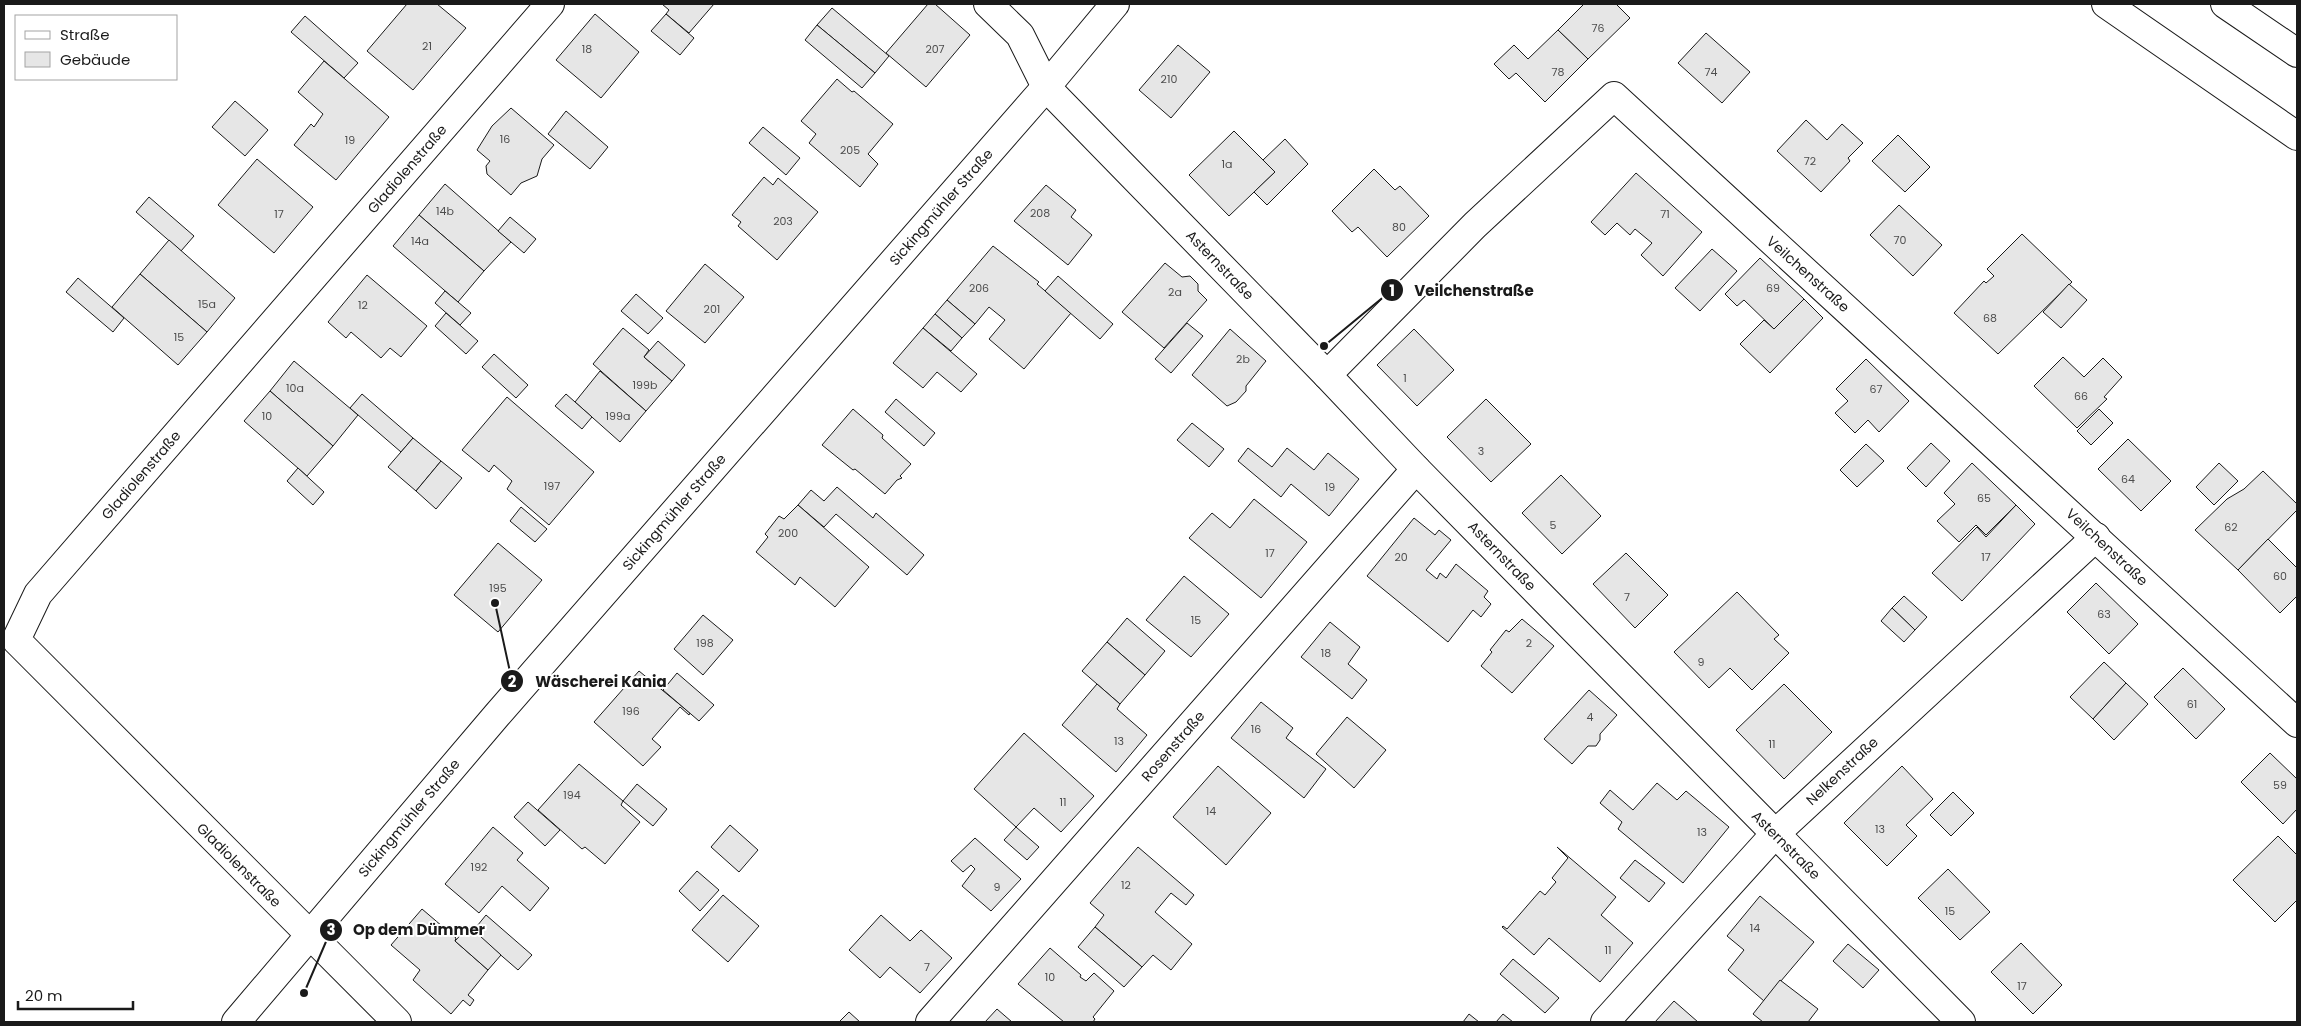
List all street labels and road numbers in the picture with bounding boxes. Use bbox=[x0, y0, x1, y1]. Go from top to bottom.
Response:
street label: Gladiolenstraße bbox=[363, 120, 452, 218]
street label: Sickingmühler Straße bbox=[885, 144, 998, 270]
street label: Asternstraße bbox=[1182, 226, 1259, 305]
street label: Veilchenstraße bbox=[1762, 231, 1854, 317]
street label: Gladiolenstraße bbox=[97, 426, 186, 524]
street label: Sickingmühler Straße bbox=[618, 449, 731, 575]
street label: Veilchenstraße bbox=[2062, 504, 2153, 590]
street label: Asternstraße bbox=[1464, 517, 1541, 596]
street label: Rosenstraße bbox=[1137, 706, 1210, 786]
street label: Nelkenstraße bbox=[1801, 732, 1883, 810]
street label: Sickingmühler Straße bbox=[353, 754, 465, 881]
street label: Asternstraße bbox=[1747, 806, 1825, 884]
street label: Gladiolenstraße bbox=[192, 818, 286, 912]

